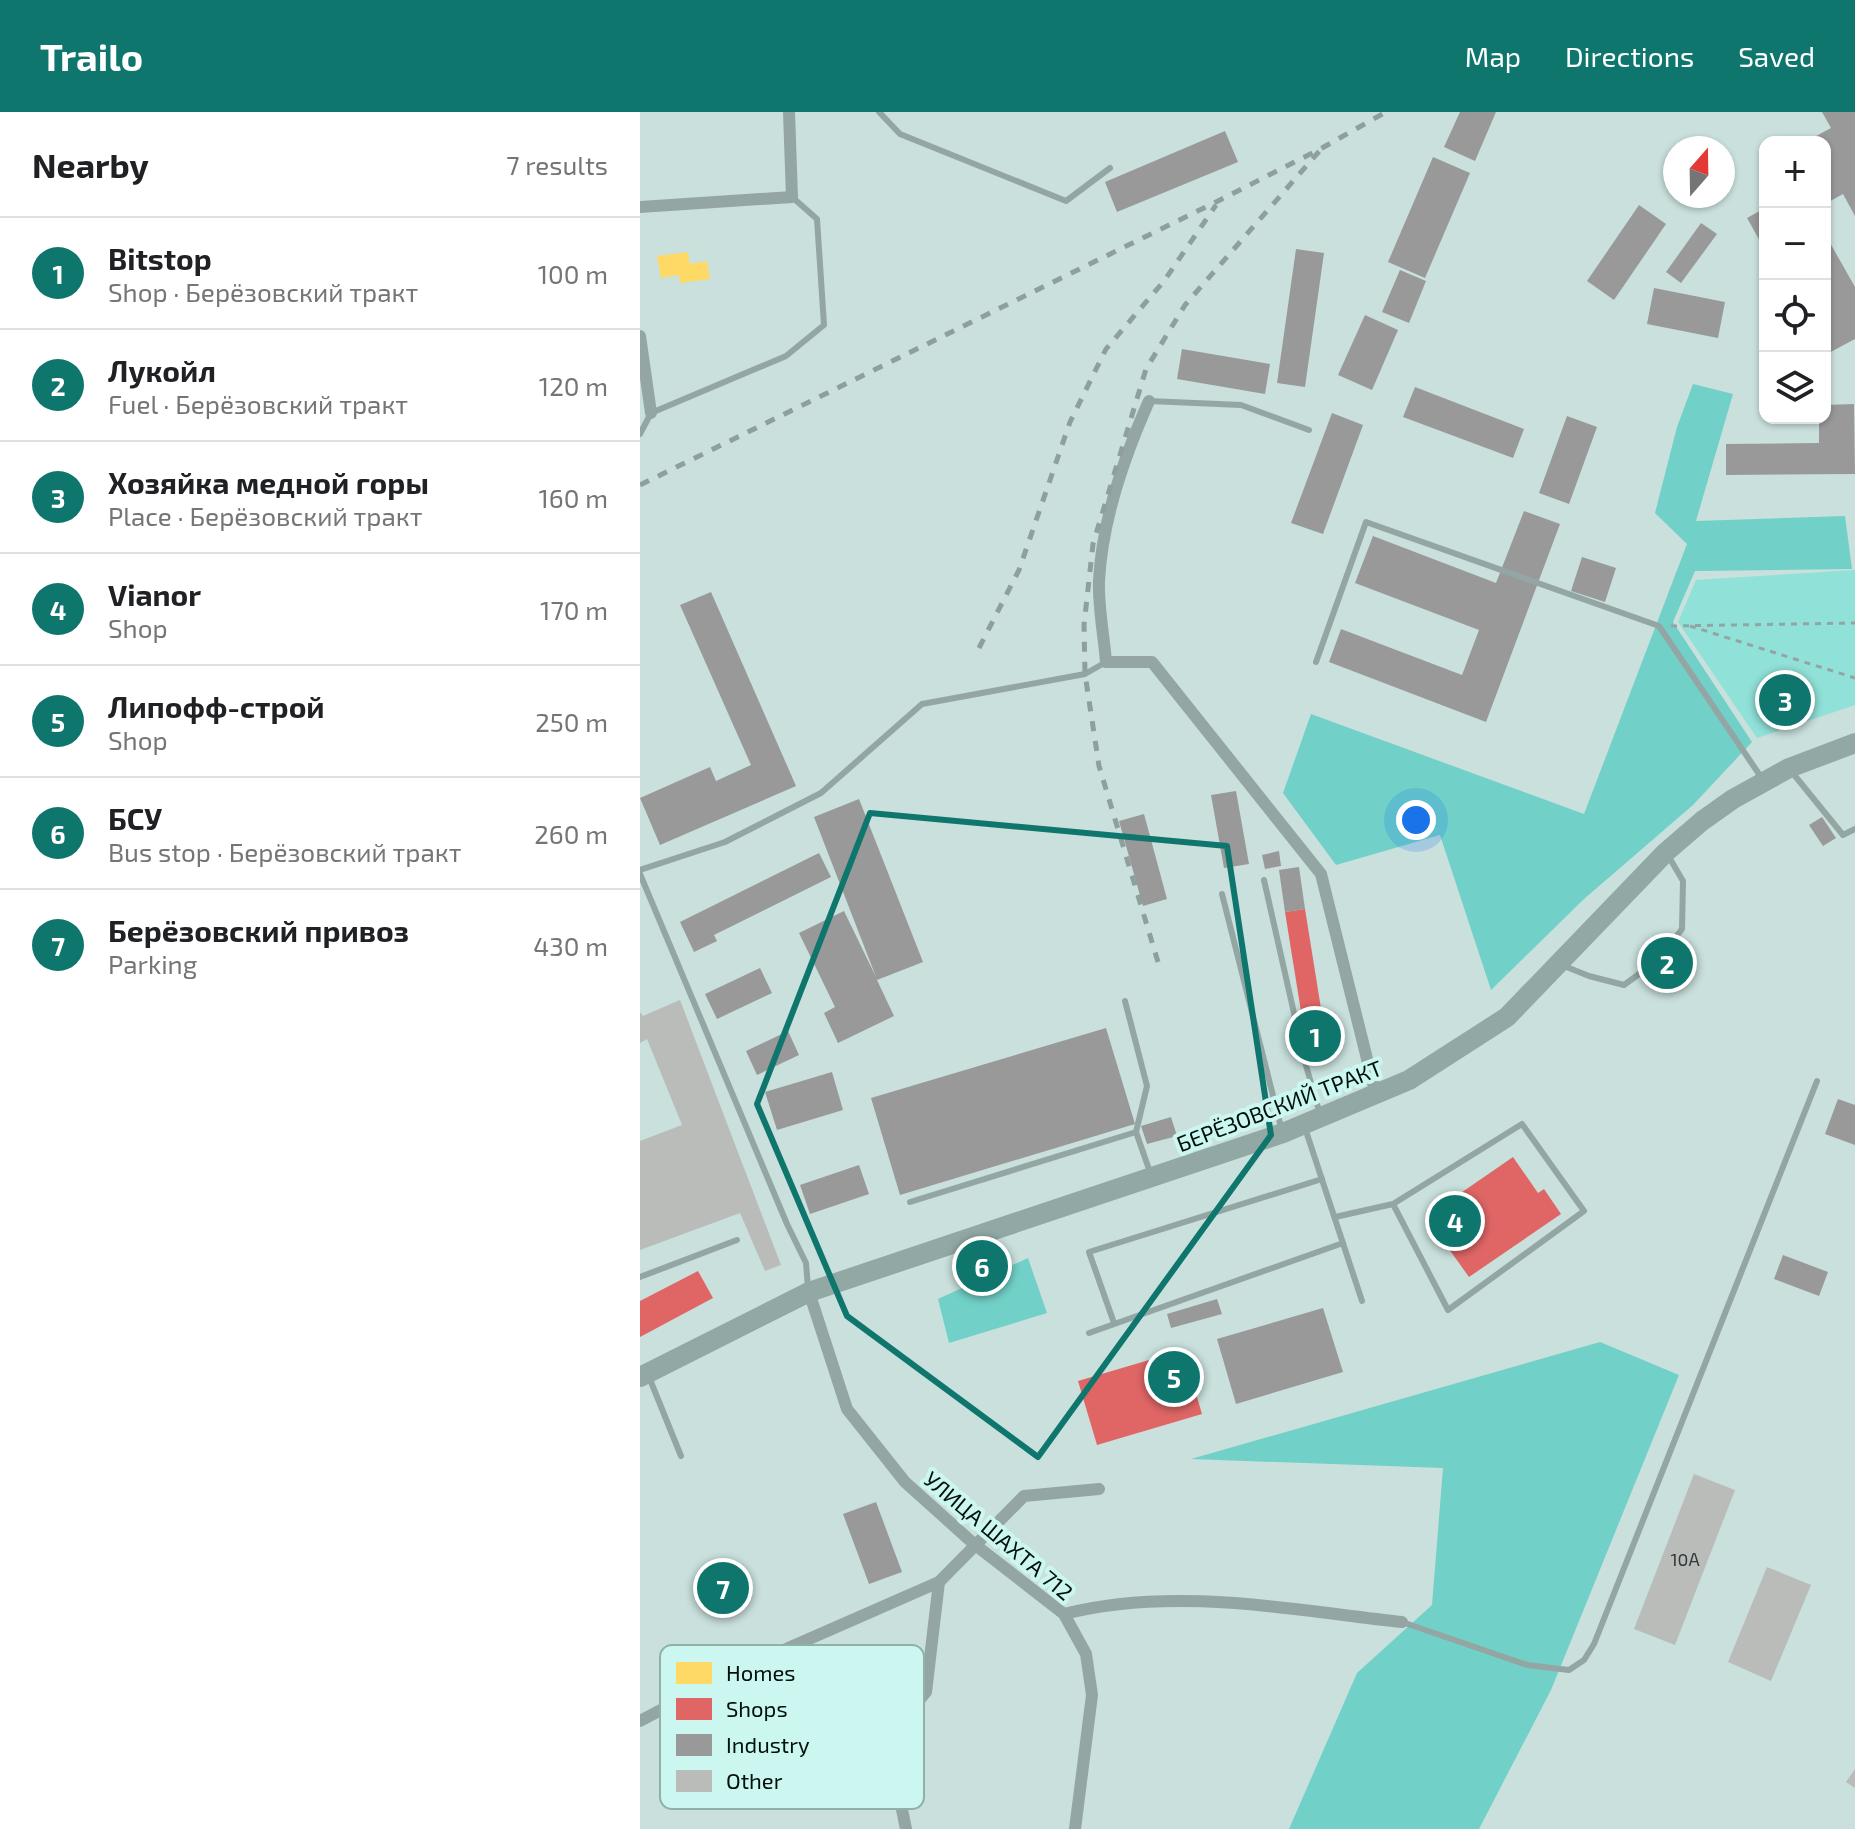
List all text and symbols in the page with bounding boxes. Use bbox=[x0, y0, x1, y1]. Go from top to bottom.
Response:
text: Trailo bbox=[40, 33, 143, 79]
text: Map bbox=[1465, 39, 1521, 73]
text: Directions bbox=[1565, 39, 1694, 73]
text: Saved bbox=[1738, 39, 1815, 73]
north arrow bbox=[1663, 136, 1735, 208]
map controls bbox=[1759, 136, 1831, 424]
button: + bbox=[1759, 136, 1831, 208]
text: Nearby bbox=[32, 144, 149, 185]
text: 7 results bbox=[506, 149, 608, 180]
button: − bbox=[1759, 208, 1831, 280]
text: Bitstop bbox=[108, 240, 212, 276]
text: 1 bbox=[52, 258, 64, 289]
text: 100 m bbox=[538, 258, 608, 289]
text: Shop · Берёзовский тракт bbox=[108, 276, 418, 307]
button: locate bbox=[1759, 280, 1831, 352]
text: Лукойл bbox=[108, 352, 216, 388]
button: layers bbox=[1759, 352, 1831, 424]
text: 2 bbox=[50, 370, 66, 401]
text: 120 m bbox=[539, 370, 608, 401]
text: Fuel · Берёзовский тракт bbox=[108, 388, 408, 419]
text: Хозяйка медной горы bbox=[108, 464, 429, 500]
text: 3 bbox=[51, 482, 65, 513]
text: 160 m bbox=[539, 482, 608, 513]
text: Place · Берёзовский тракт bbox=[108, 500, 422, 531]
text: Vianor bbox=[108, 576, 201, 612]
text: 4 bbox=[50, 594, 66, 625]
text: 170 m bbox=[540, 594, 608, 625]
text: Shop bbox=[108, 612, 168, 643]
pin: 3 bbox=[1759, 670, 1811, 730]
text: Липофф-строй bbox=[108, 688, 325, 724]
text: 5 bbox=[51, 706, 65, 737]
text: 250 m bbox=[535, 706, 608, 737]
text: Shop bbox=[108, 724, 168, 755]
text: БСУ bbox=[108, 800, 162, 836]
your location bbox=[1396, 800, 1436, 840]
text: 6 bbox=[50, 818, 66, 849]
text: 260 m bbox=[534, 818, 608, 849]
text: Bus stop · Берёзовский тракт bbox=[108, 836, 462, 867]
text: Берёзовский привоз bbox=[108, 912, 409, 948]
text: 7 bbox=[51, 930, 65, 961]
text: 430 m bbox=[533, 930, 608, 961]
pin: 2 bbox=[1641, 933, 1693, 993]
text: Parking bbox=[108, 948, 197, 979]
pin: 1 bbox=[1289, 1006, 1341, 1066]
street label: БЕРЁЗОВСКИЙ ТРАКТ bbox=[1173, 1054, 1385, 1156]
pin: 4 bbox=[1429, 1191, 1481, 1251]
pin: 6 bbox=[956, 1236, 1008, 1296]
pin: 5 bbox=[1148, 1347, 1200, 1407]
street label: УЛИЦА ШАХТА 712 bbox=[919, 1465, 1079, 1605]
house number: 10А bbox=[1670, 1548, 1700, 1570]
pin: 7 bbox=[697, 1558, 749, 1618]
legend bbox=[660, 1645, 924, 1809]
text: Homes bbox=[726, 1659, 795, 1685]
text: Shops bbox=[726, 1695, 788, 1721]
text: Industry bbox=[726, 1731, 810, 1757]
text: Other bbox=[726, 1767, 783, 1793]

